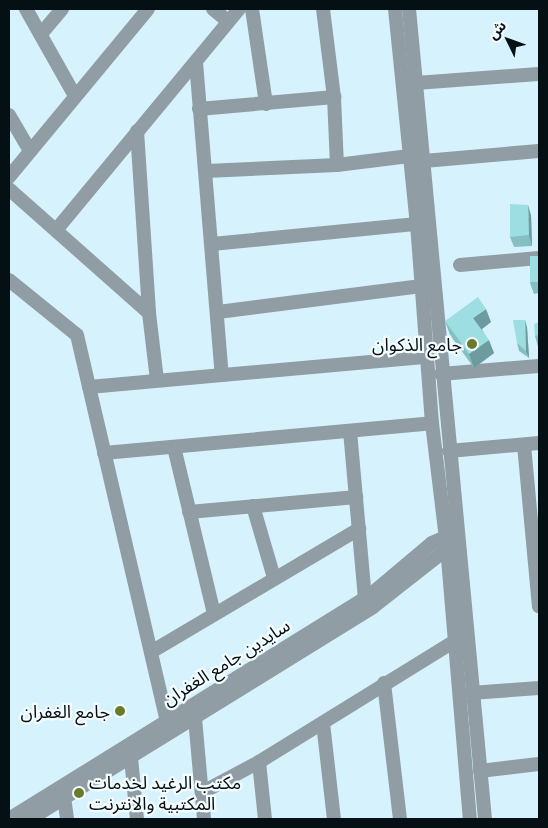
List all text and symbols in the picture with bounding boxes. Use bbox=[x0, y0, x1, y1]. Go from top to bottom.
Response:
north arrow bbox=[483, 15, 533, 65]
text: ش bbox=[484, 17, 509, 42]
place label: جامع الذكوان bbox=[372, 333, 462, 355]
marker: جامع الذكوان bbox=[466, 338, 478, 350]
street label: سايدين جامع الغفران bbox=[158, 614, 294, 710]
place label: جامع الغفران bbox=[21, 700, 110, 722]
marker: جامع الغفران bbox=[114, 705, 126, 717]
place label: مكتب الرغيد لخدمات المكتبية والانترنت bbox=[89, 772, 241, 814]
marker: مكتب الرغيد لخدمات المكتبية والانترنت bbox=[73, 787, 85, 799]

